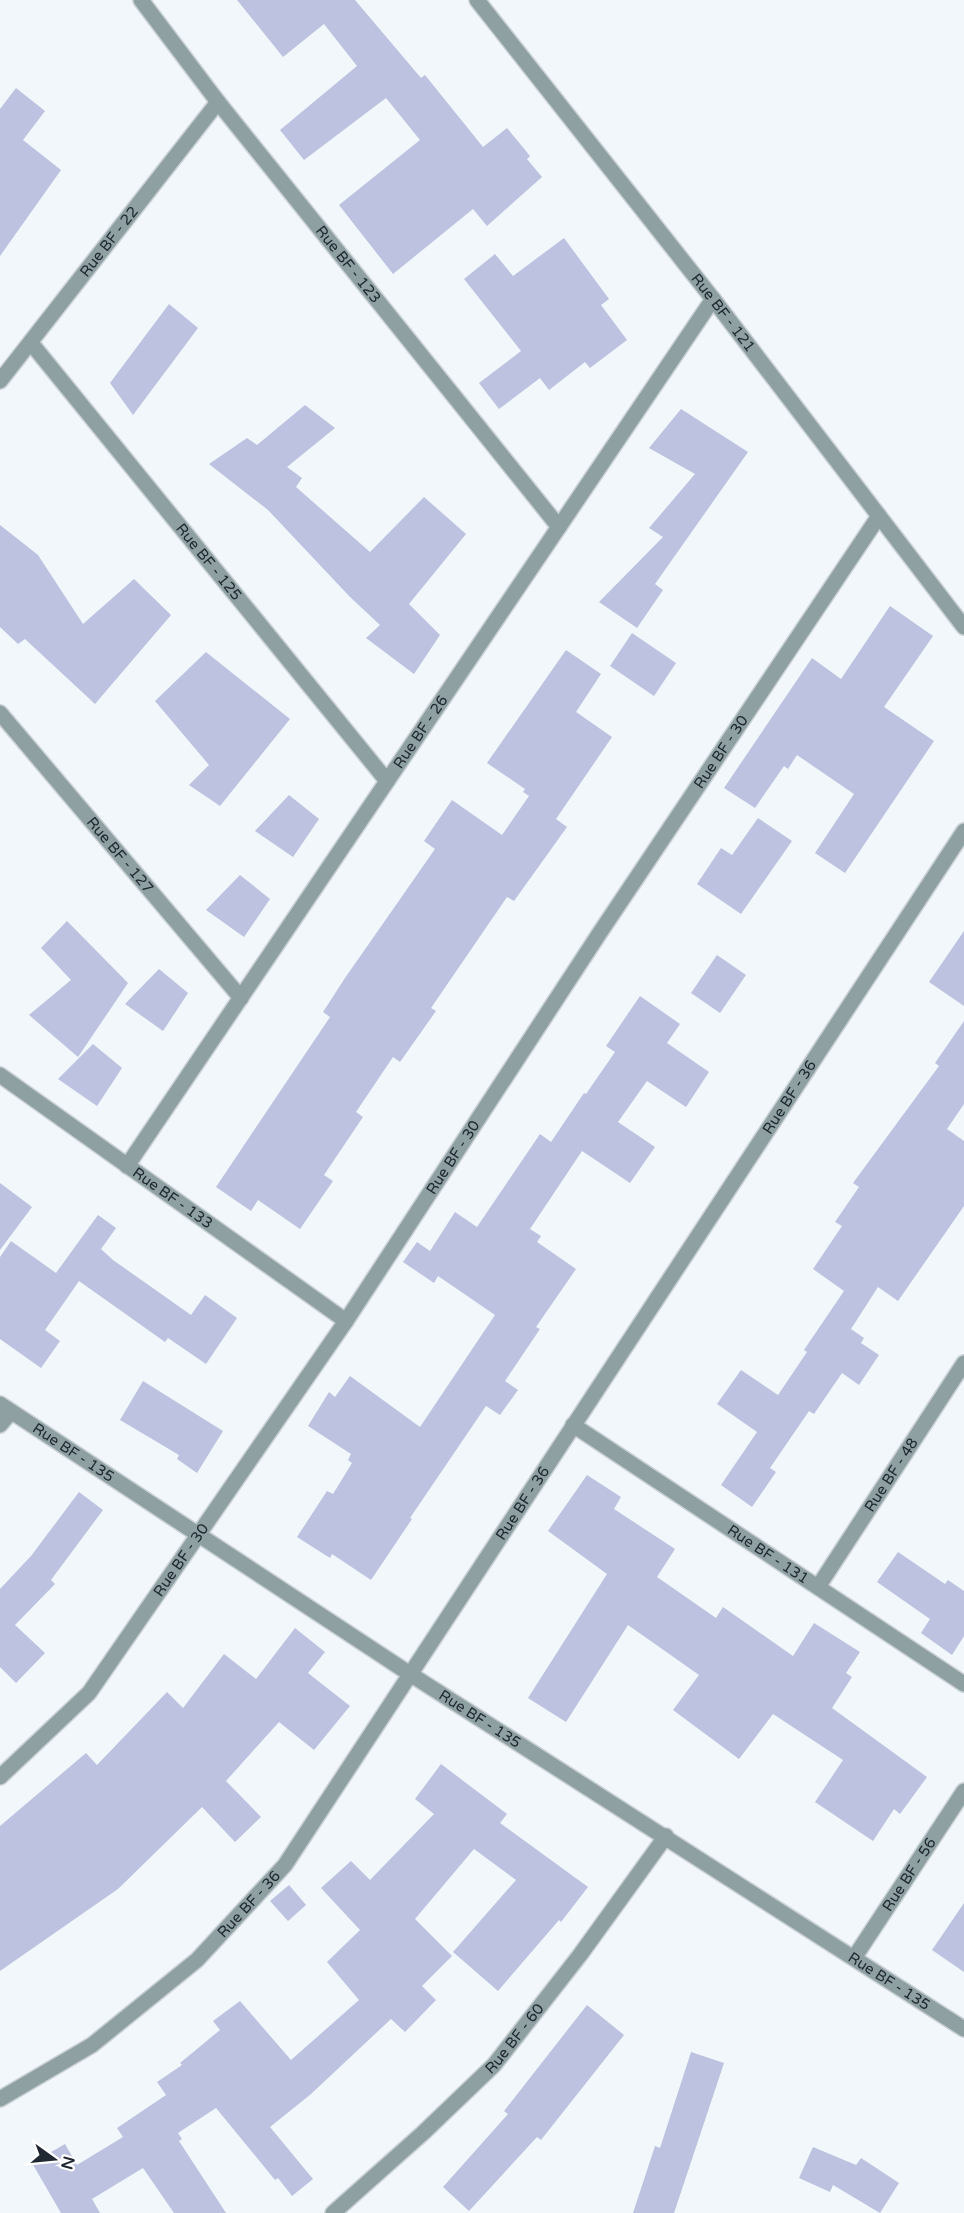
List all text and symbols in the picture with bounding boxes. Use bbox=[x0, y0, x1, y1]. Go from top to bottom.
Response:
street label: Rue BF - 22 bbox=[76, 203, 142, 280]
street label: Rue BF - 123 bbox=[312, 222, 385, 307]
street label: Rue BF - 121 bbox=[687, 270, 759, 355]
street label: Rue BF - 125 bbox=[172, 520, 245, 604]
street label: Rue BF - 26 bbox=[389, 692, 452, 772]
street label: Rue BF - 30 bbox=[690, 712, 752, 792]
street label: Rue BF - 127 bbox=[83, 813, 157, 897]
street label: Rue BF - 36 bbox=[759, 1057, 820, 1137]
street label: Rue BF - 30 bbox=[422, 1117, 484, 1198]
street label: Rue BF - 133 bbox=[129, 1163, 216, 1232]
street label: Rue BF - 135 bbox=[29, 1419, 118, 1486]
street label: Rue BF - 48 bbox=[861, 1434, 922, 1515]
street label: Rue BF - 36 bbox=[492, 1463, 553, 1544]
street label: Rue BF - 30 bbox=[149, 1520, 212, 1600]
street label: Rue BF - 131 bbox=[724, 1521, 812, 1588]
street label: Rue BF - 135 bbox=[436, 1686, 524, 1752]
street label: Rue BF - 56 bbox=[878, 1834, 940, 1915]
street label: Rue BF - 36 bbox=[213, 1867, 284, 1941]
street label: Rue BF - 135 bbox=[845, 1948, 934, 2014]
street label: Rue BF - 60 bbox=[481, 2000, 548, 2078]
north arrow bbox=[24, 2129, 84, 2189]
text: N bbox=[56, 2154, 79, 2171]

